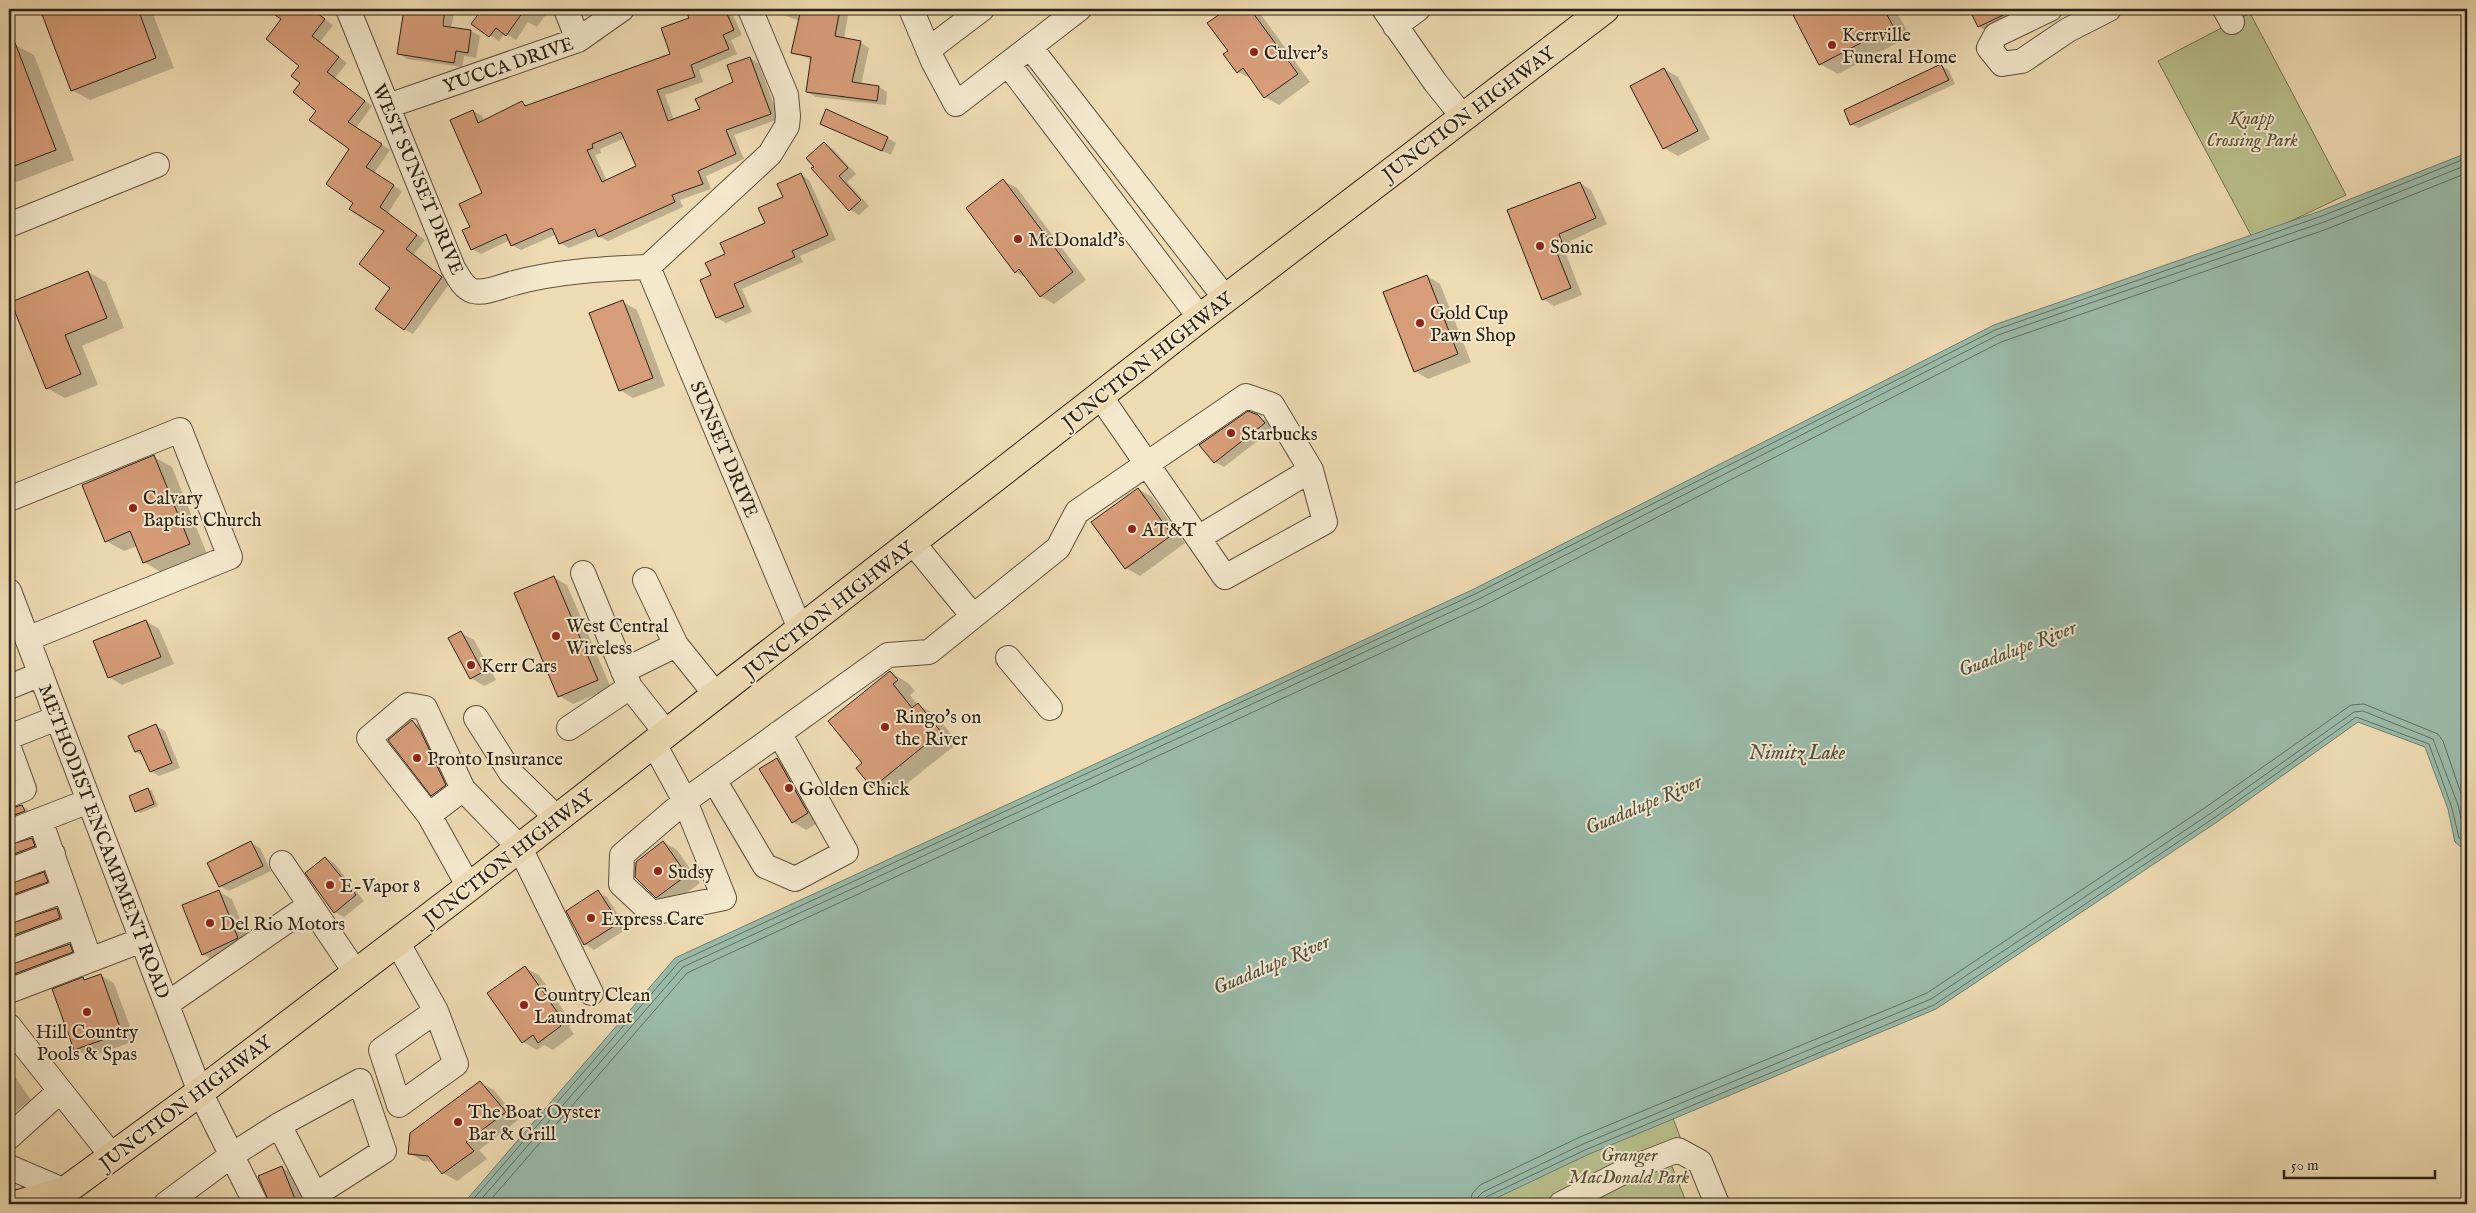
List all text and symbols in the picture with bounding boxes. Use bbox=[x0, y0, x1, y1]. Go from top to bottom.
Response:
place label: Kerrville Funeral Home bbox=[1842, 24, 1957, 70]
street label: YUCCA DRIVE bbox=[440, 32, 577, 99]
marker: Kerrville Funeral Home bbox=[1826, 39, 1838, 51]
street label: JUNCTION HIGHWAY bbox=[1377, 41, 1561, 189]
place label: Culver's bbox=[1264, 42, 1328, 66]
marker: Culver's bbox=[1248, 46, 1260, 58]
street label: WEST SUNSET DRIVE bbox=[366, 81, 468, 279]
park label: Knapp Crossing Park bbox=[2206, 107, 2298, 153]
place label: McDonald's bbox=[1028, 229, 1125, 253]
marker: McDonald's bbox=[1012, 233, 1024, 245]
place label: Sonic bbox=[1550, 236, 1593, 260]
marker: Sonic bbox=[1534, 240, 1546, 252]
street label: JUNCTION HIGHWAY bbox=[1057, 287, 1239, 437]
place label: Gold Cup Pawn Shop bbox=[1430, 302, 1516, 348]
marker: Gold Cup Pawn Shop bbox=[1414, 317, 1426, 329]
street label: SUNSET DRIVE bbox=[684, 378, 763, 522]
place label: Starbucks bbox=[1241, 423, 1317, 447]
marker: Starbucks bbox=[1225, 427, 1237, 439]
place label: Calvary Baptist Church bbox=[143, 487, 262, 533]
marker: Calvary Baptist Church bbox=[127, 502, 139, 514]
place label: AT&T bbox=[1141, 519, 1196, 543]
marker: AT&T bbox=[1126, 523, 1138, 535]
street label: JUNCTION HIGHWAY bbox=[738, 536, 920, 686]
place label: West Central Wireless bbox=[566, 615, 669, 661]
water label: Guadalupe River bbox=[1955, 615, 2081, 683]
marker: West Central Wireless bbox=[550, 630, 562, 642]
place label: Kerr Cars bbox=[481, 655, 557, 679]
marker: Kerr Cars bbox=[465, 659, 477, 671]
street label: METHODIST ENCAMPMENT ROAD bbox=[32, 681, 174, 1002]
place label: Ringo's on the River bbox=[895, 706, 981, 752]
marker: Ringo's on the River bbox=[879, 721, 891, 733]
water label: Nimitz Lake bbox=[1749, 741, 1846, 766]
place label: Pronto Insurance bbox=[427, 748, 563, 772]
marker: Pronto Insurance bbox=[411, 752, 423, 764]
water label: Guadalupe River bbox=[1581, 769, 1707, 841]
place label: Golden Chick bbox=[799, 778, 910, 802]
marker: Golden Chick bbox=[783, 782, 795, 794]
street label: JUNCTION HIGHWAY bbox=[418, 784, 600, 934]
place label: Sudsy bbox=[668, 861, 714, 885]
marker: Sudsy bbox=[652, 865, 664, 877]
place label: E-Vapor 8 bbox=[340, 875, 420, 899]
marker: E-Vapor 8 bbox=[324, 879, 336, 891]
place label: Express Care bbox=[601, 908, 705, 932]
marker: Express Care bbox=[585, 912, 597, 924]
place label: Del Rio Motors bbox=[220, 913, 345, 937]
marker: Del Rio Motors bbox=[204, 917, 216, 929]
water label: Guadalupe River bbox=[1209, 929, 1335, 1001]
place label: Country Clean Laundromat bbox=[534, 984, 650, 1030]
marker: Country Clean Laundromat bbox=[518, 999, 530, 1011]
marker: Hill Country Pools & Spas bbox=[81, 1006, 93, 1018]
place label: Hill Country Pools & Spas bbox=[36, 1021, 139, 1067]
street label: JUNCTION HIGHWAY bbox=[94, 1030, 278, 1178]
place label: The Boat Oyster Bar & Grill bbox=[468, 1101, 601, 1147]
marker: The Boat Oyster Bar & Grill bbox=[452, 1116, 464, 1128]
park label: Granger MacDonald Park bbox=[1569, 1144, 1690, 1190]
scale bar bbox=[2284, 1148, 2435, 1180]
text: 50 m bbox=[2291, 1156, 2319, 1175]

